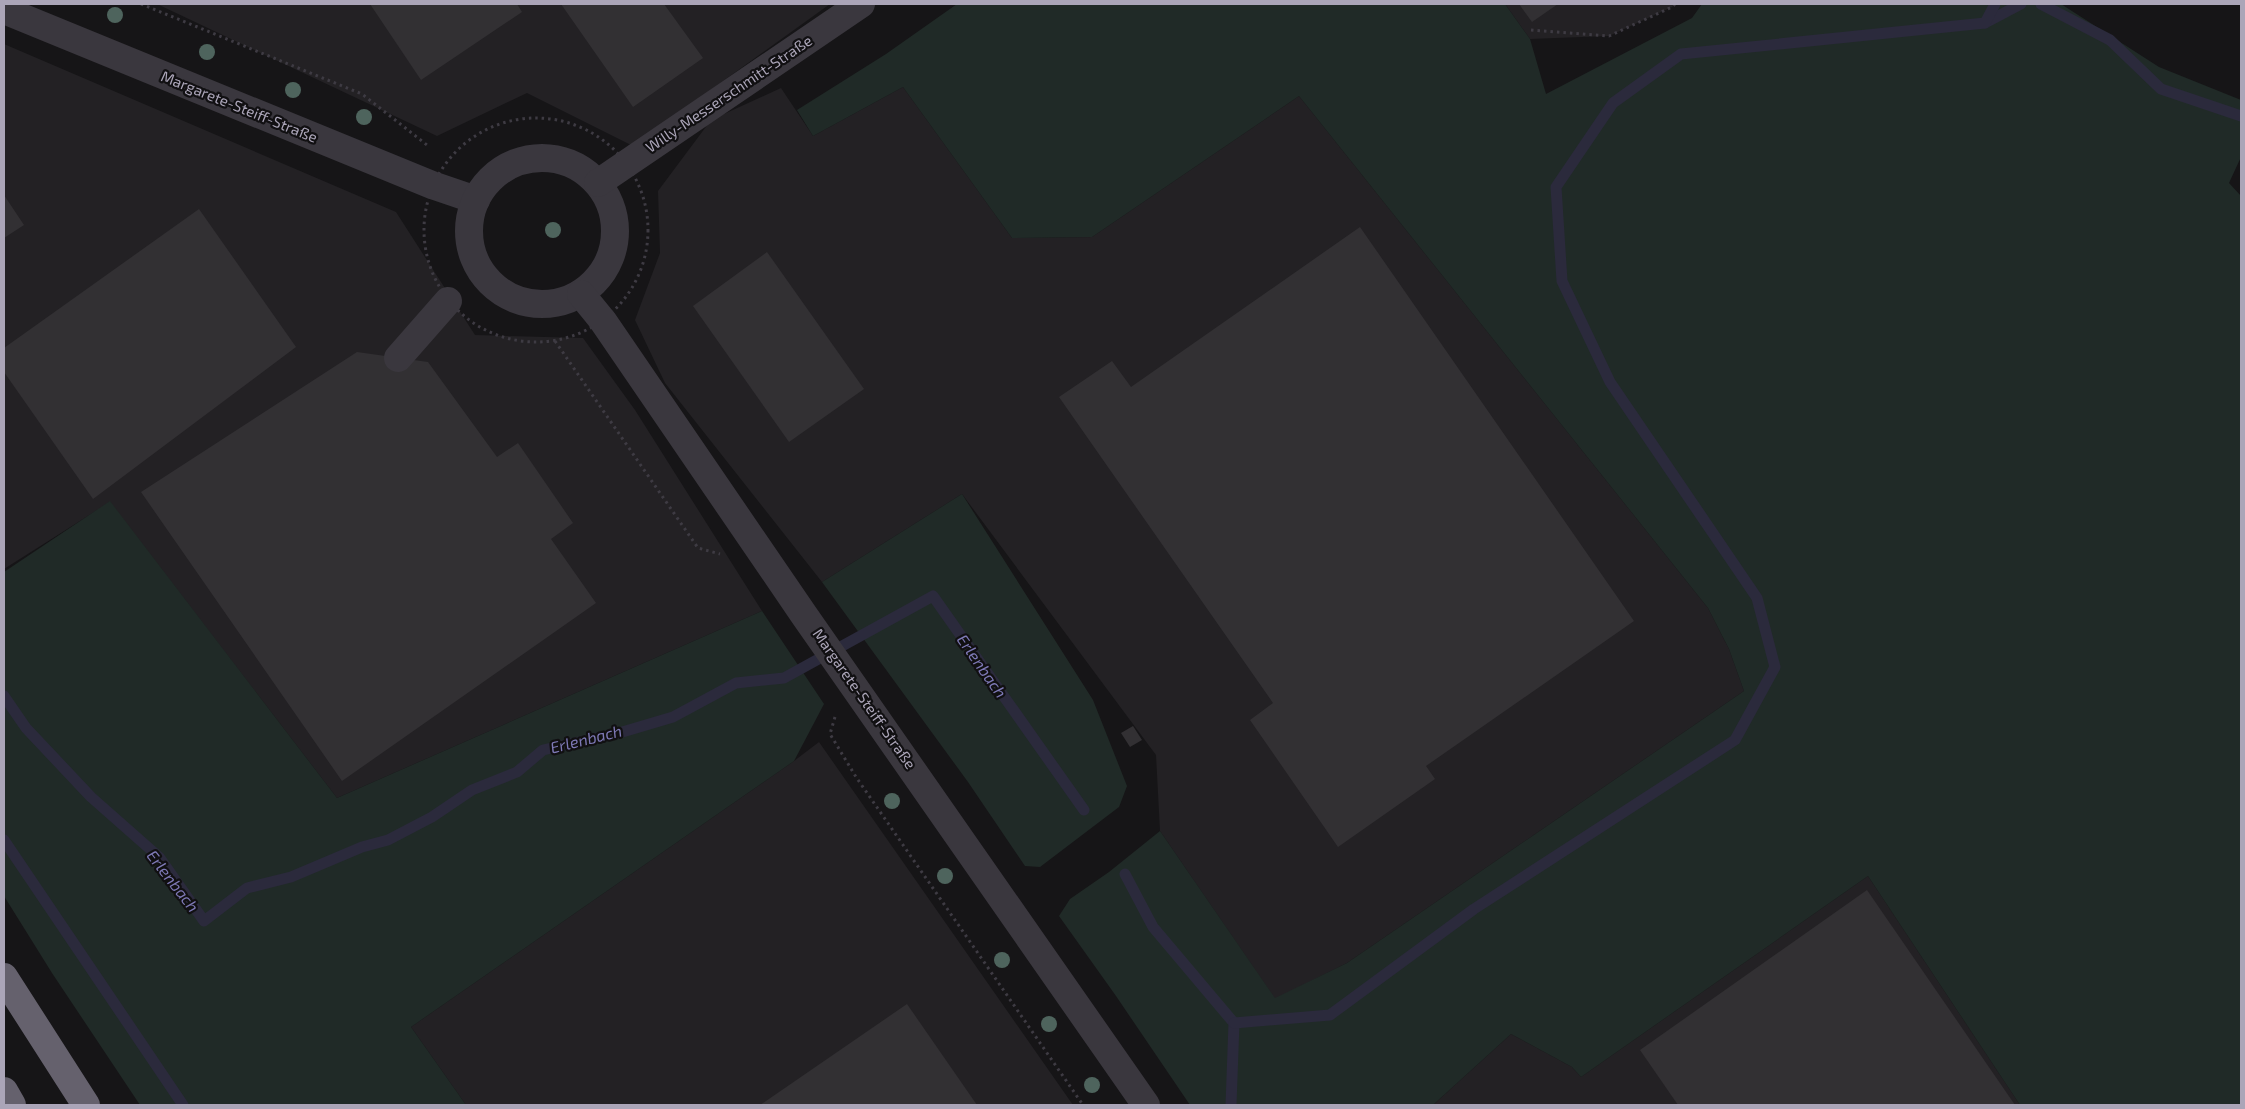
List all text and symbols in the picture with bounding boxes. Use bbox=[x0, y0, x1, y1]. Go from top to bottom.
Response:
street label: Willy-Messerschmitt-Straße bbox=[642, 31, 815, 156]
street label: Margarete-Steiff-Straße bbox=[159, 66, 320, 146]
street label: Margarete-Steiff-Straße bbox=[810, 625, 920, 772]
water label: Erlenbach bbox=[954, 630, 1011, 701]
water label: Erlenbach bbox=[548, 720, 624, 757]
water label: Erlenbach bbox=[143, 846, 203, 915]

